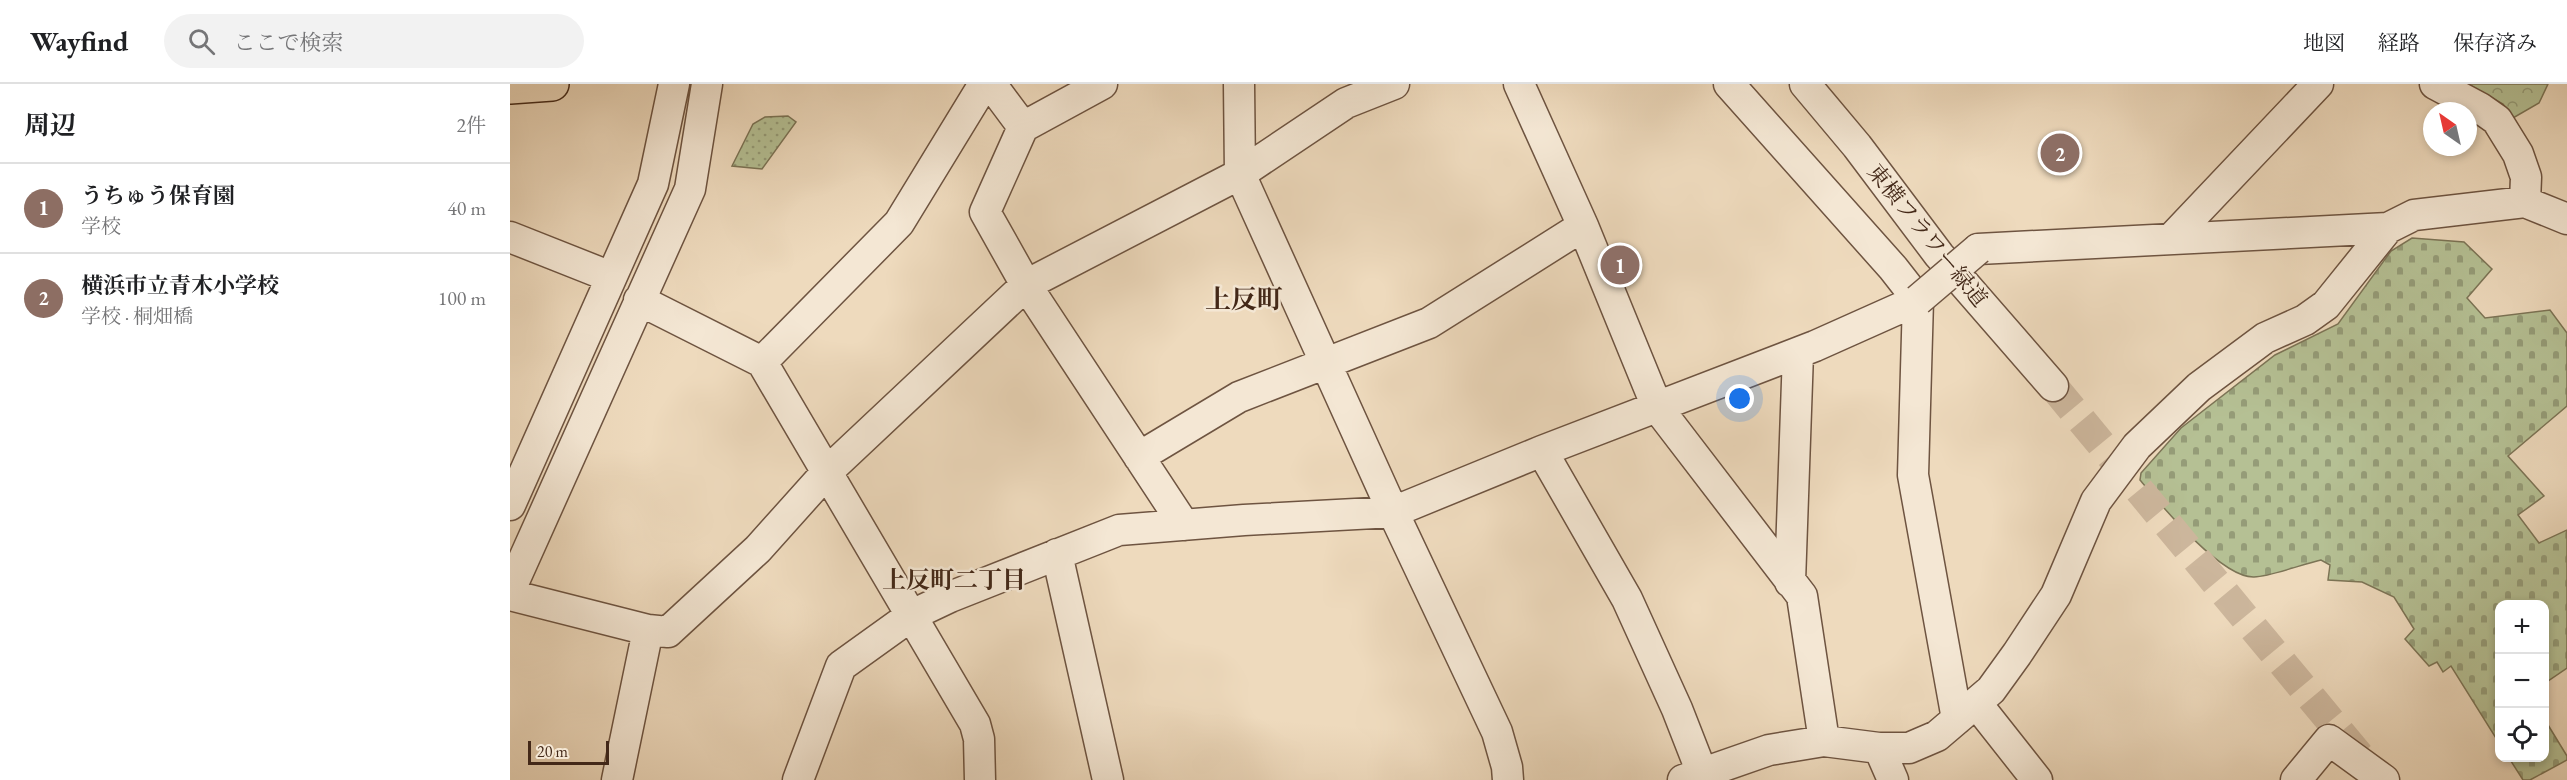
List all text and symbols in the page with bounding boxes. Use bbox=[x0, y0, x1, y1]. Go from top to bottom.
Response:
search box bbox=[164, 14, 584, 68]
text: Wayfind bbox=[30, 23, 128, 59]
icon: search bbox=[185, 25, 218, 58]
text: ここで検索 bbox=[233, 28, 343, 57]
text: 地図 bbox=[2303, 29, 2345, 56]
text: 経路 bbox=[2378, 29, 2420, 56]
text: 保存済み bbox=[2453, 29, 2537, 56]
north arrow bbox=[2423, 102, 2477, 156]
text: 周辺 bbox=[24, 108, 76, 142]
text: 2件 bbox=[456, 112, 486, 138]
pin: 2 bbox=[2040, 130, 2080, 176]
street label: 東横フラワー緑道 bbox=[1861, 158, 1994, 313]
text: うちゅう保育園 bbox=[81, 181, 235, 210]
text: 1 bbox=[38, 195, 49, 221]
text: 40 m bbox=[447, 195, 486, 221]
text: 学校 bbox=[81, 213, 121, 239]
pin: 1 bbox=[1600, 242, 1640, 288]
text: 横浜市立青木小学校 bbox=[81, 271, 279, 300]
district label: 上反町 bbox=[1205, 282, 1283, 316]
text: 2 bbox=[38, 285, 49, 311]
text: 100 m bbox=[438, 285, 486, 311]
text: 学校 · 桐畑橋 bbox=[81, 303, 193, 329]
your location bbox=[1725, 384, 1754, 413]
district label: 上反町二丁目 bbox=[882, 564, 1026, 595]
map controls bbox=[2495, 600, 2549, 762]
button: + bbox=[2495, 600, 2549, 654]
button: − bbox=[2495, 654, 2549, 708]
button: locate bbox=[2495, 708, 2549, 762]
scale bar bbox=[528, 738, 609, 766]
text: 20 m bbox=[537, 741, 568, 762]

